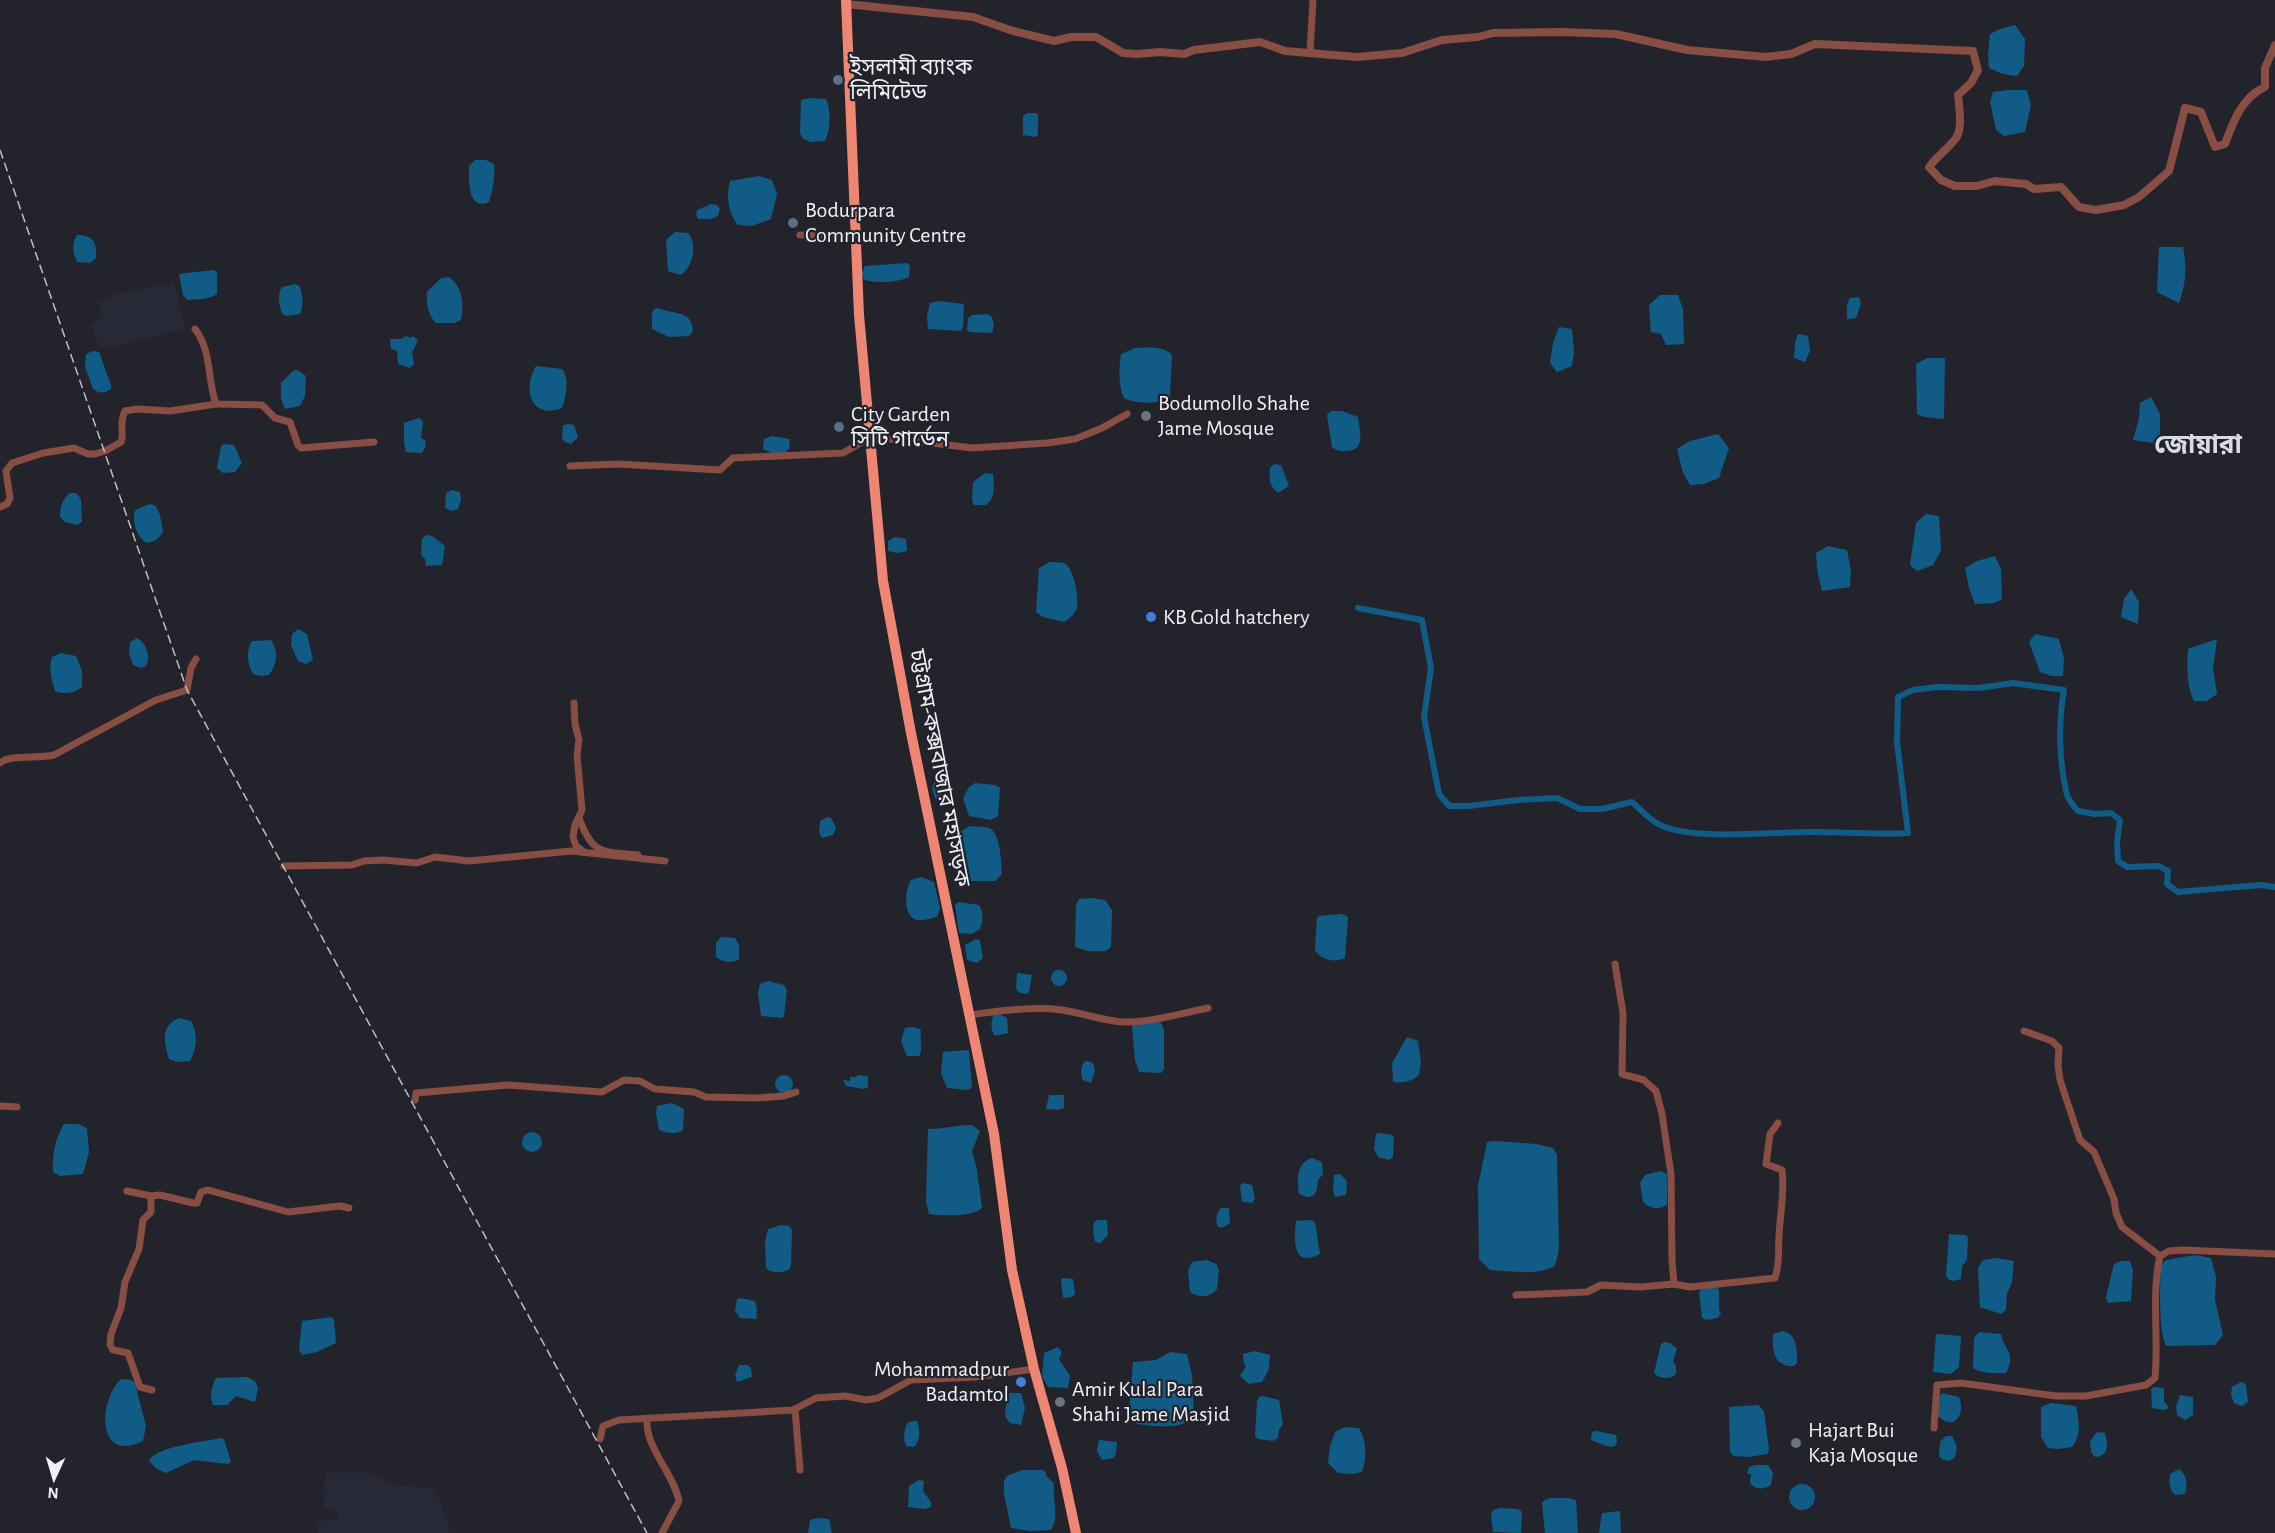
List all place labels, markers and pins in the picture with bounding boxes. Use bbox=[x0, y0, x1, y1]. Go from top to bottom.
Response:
place label: ইসলামী ব্যাংক লিমিটেড bbox=[849, 54, 973, 103]
marker: ইসলামী ব্যাংক লিমিটেড bbox=[831, 73, 845, 87]
place label: Bodurpara Community Centre bbox=[805, 199, 966, 246]
marker: Bodurpara Community Centre bbox=[786, 216, 800, 230]
place label: Bodumollo Shahe Jame Mosque bbox=[1158, 392, 1310, 439]
place label: City Garden সিটি গার্ডেন bbox=[850, 403, 951, 450]
marker: Bodumollo Shahe Jame Mosque bbox=[1139, 409, 1153, 423]
marker: City Garden সিটি গার্ডেন bbox=[832, 420, 846, 434]
place label: KB Gold hatchery bbox=[1163, 606, 1310, 628]
marker: KB Gold hatchery bbox=[1144, 610, 1158, 624]
place label: Mohammadpur Badamtol bbox=[874, 1358, 1009, 1405]
marker: Mohammadpur Badamtol bbox=[1014, 1375, 1028, 1389]
place label: Amir Kulal Para Shahi Jame Masjid bbox=[1072, 1378, 1230, 1425]
marker: Amir Kulal Para Shahi Jame Masjid bbox=[1053, 1395, 1067, 1409]
place label: Hajart Bui Kaja Mosque bbox=[1808, 1419, 1918, 1466]
marker: Hajart Bui Kaja Mosque bbox=[1789, 1436, 1803, 1450]

